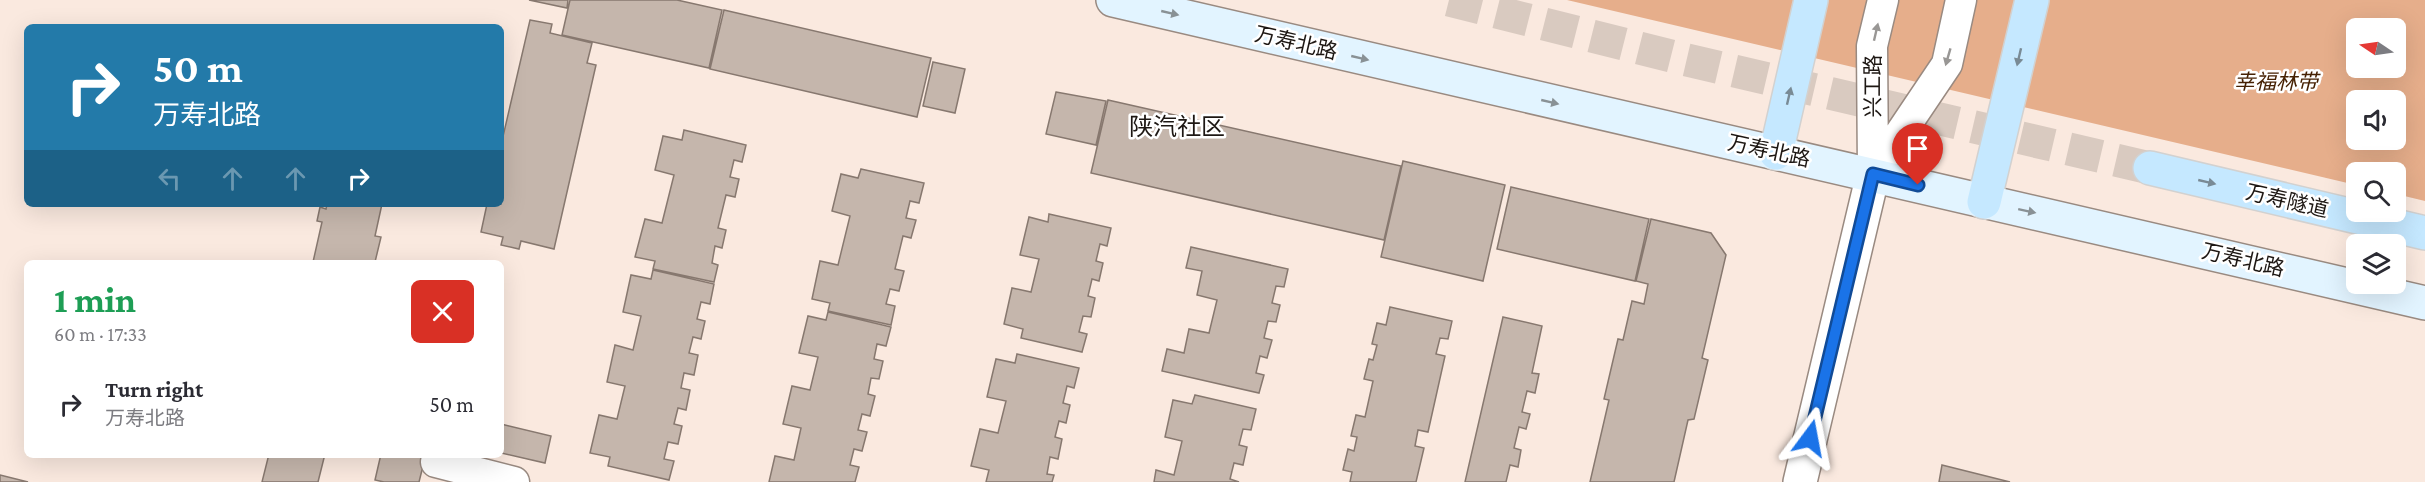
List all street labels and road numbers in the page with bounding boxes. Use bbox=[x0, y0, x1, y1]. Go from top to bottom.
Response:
street label: 万寿北路 bbox=[1252, 22, 1340, 64]
street label: 兴工路 bbox=[1861, 55, 1885, 118]
street label: 万寿北路 bbox=[1725, 131, 1813, 171]
street label: 万寿隧道 bbox=[2243, 180, 2331, 222]
street label: 万寿北路 bbox=[2199, 239, 2287, 281]

